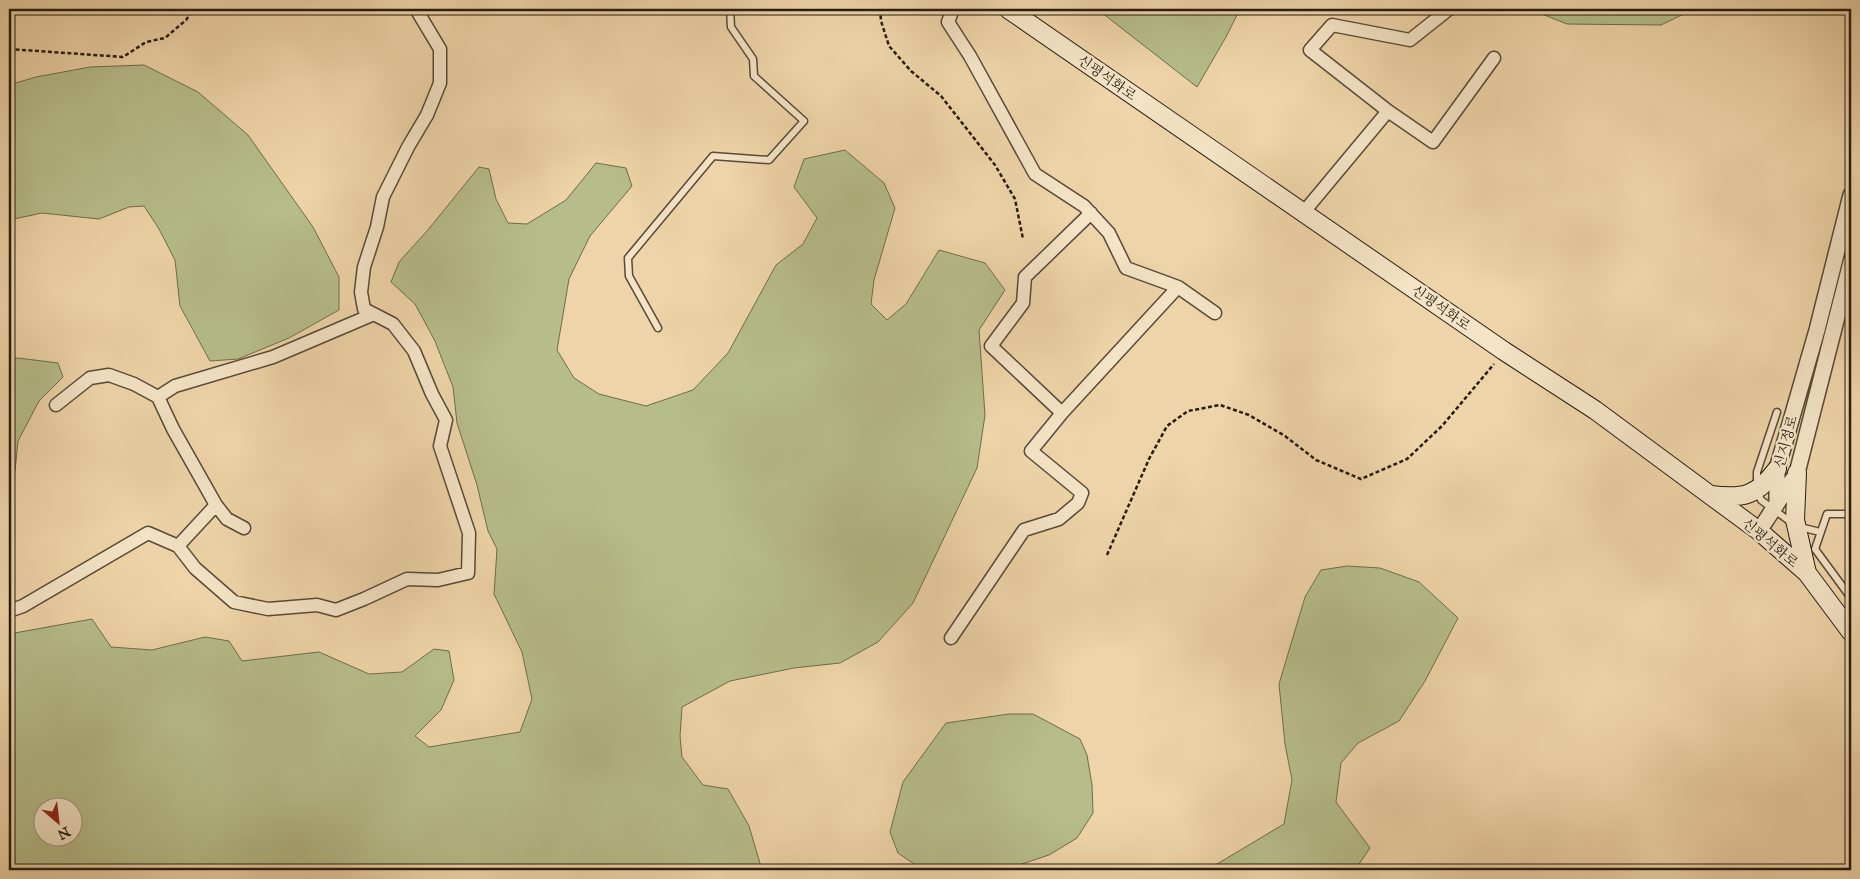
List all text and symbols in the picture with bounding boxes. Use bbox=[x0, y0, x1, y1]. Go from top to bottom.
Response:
street label: 신평석화로 bbox=[1074, 52, 1140, 105]
street label: 신평석화로 bbox=[1408, 282, 1474, 335]
street label: 신지정로 bbox=[1771, 413, 1801, 470]
street label: 신평석화로 bbox=[1739, 515, 1802, 572]
north arrow bbox=[32, 796, 82, 846]
text: N bbox=[55, 823, 73, 843]

